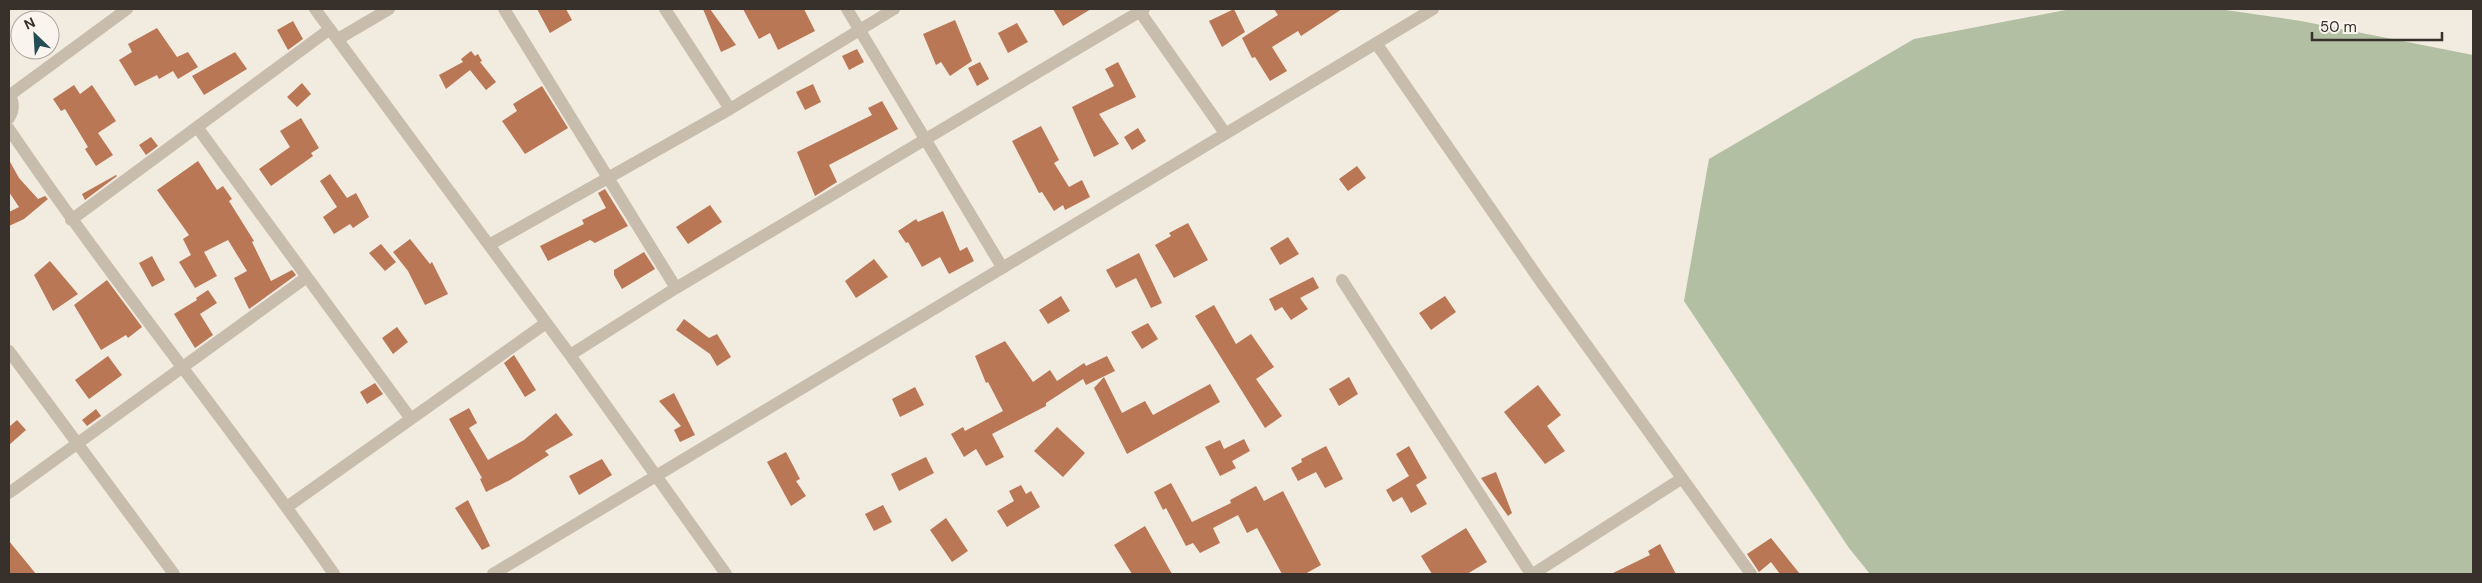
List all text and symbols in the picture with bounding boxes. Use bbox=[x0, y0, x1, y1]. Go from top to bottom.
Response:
north arrow bbox=[10, 10, 60, 60]
scale bar bbox=[2312, 10, 2442, 42]
text: N bbox=[21, 13, 38, 34]
text: 50 m bbox=[2320, 17, 2357, 37]

